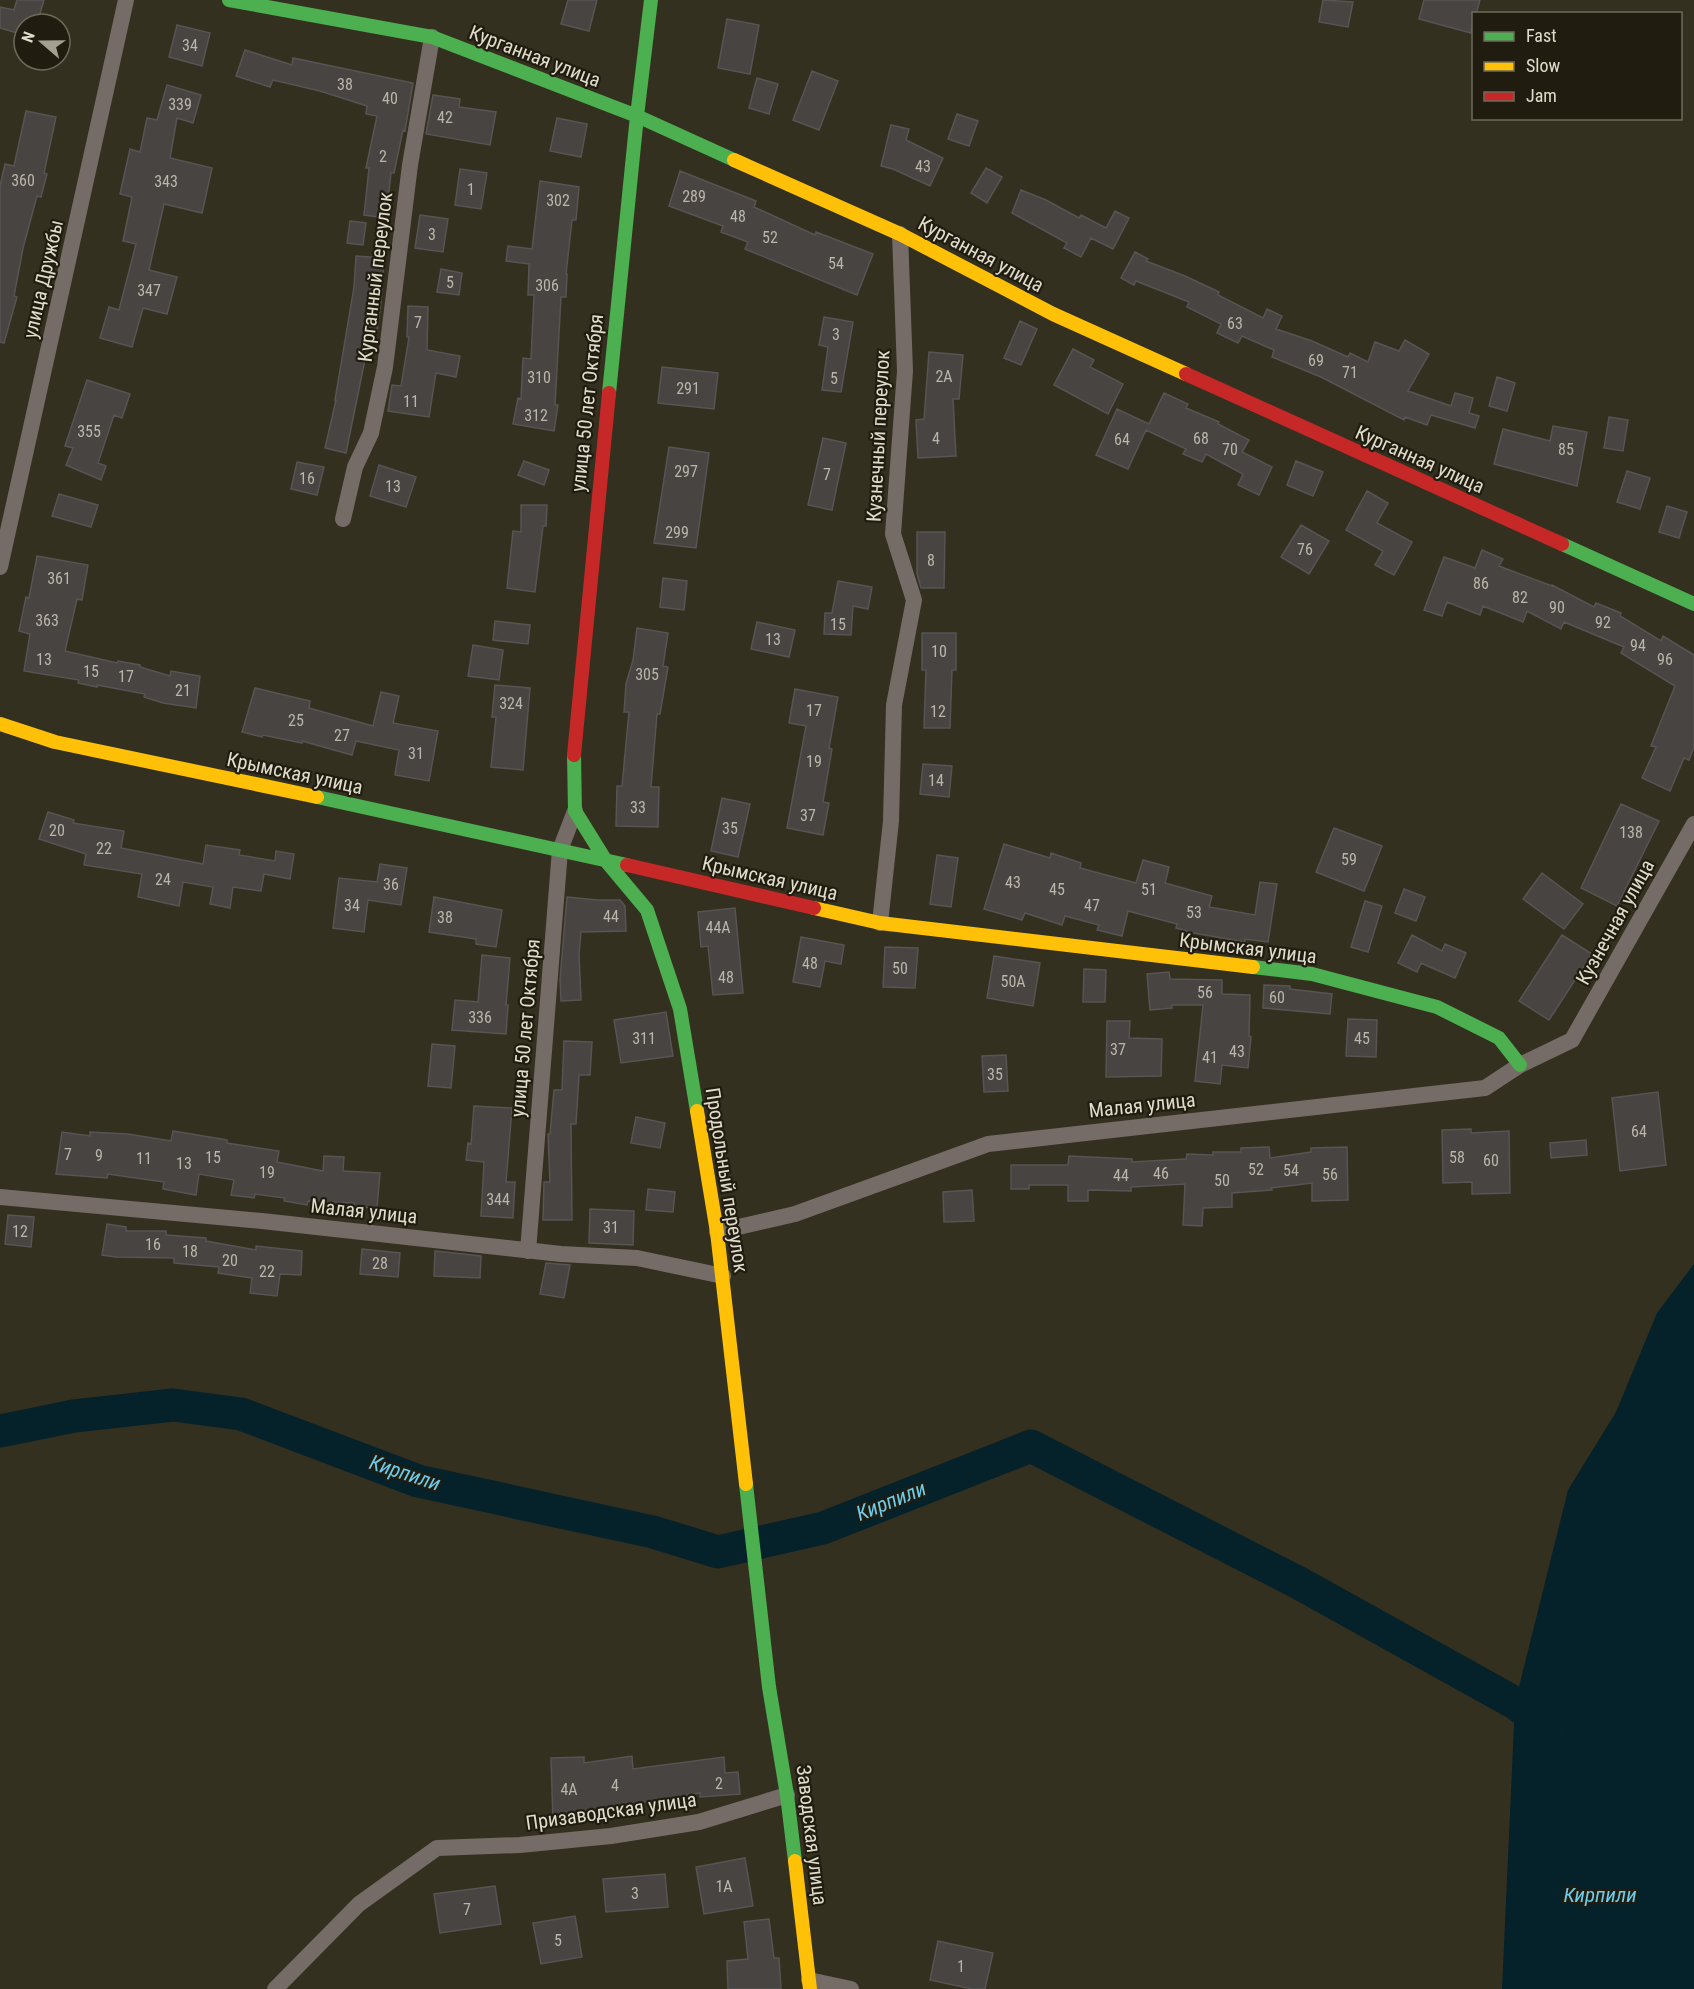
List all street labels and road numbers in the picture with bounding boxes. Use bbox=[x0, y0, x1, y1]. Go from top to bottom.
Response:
street label: Курганная улица bbox=[466, 20, 604, 92]
street label: Курганный переулок bbox=[353, 190, 397, 363]
street label: Курганная улица bbox=[914, 211, 1048, 297]
street label: улица Дружбы bbox=[18, 217, 68, 341]
street label: улица 50 лет Октября bbox=[566, 313, 608, 493]
street label: Кузнечный переулок bbox=[862, 349, 895, 523]
street label: Курганная улица bbox=[1352, 420, 1488, 498]
street label: Крымская улица bbox=[225, 747, 365, 799]
street label: Крымская улица bbox=[700, 851, 840, 905]
street label: Кузнечная улица bbox=[1571, 855, 1659, 989]
street label: Крымская улица bbox=[1178, 928, 1318, 968]
street label: улица 50 лет Октября bbox=[505, 938, 545, 1118]
street label: Продольный переулок bbox=[701, 1086, 754, 1275]
street label: Малая улица bbox=[1087, 1087, 1197, 1123]
street label: Малая улица bbox=[309, 1193, 419, 1229]
street label: Заводская улица bbox=[791, 1764, 833, 1906]
street label: Призаводская улица bbox=[524, 1787, 698, 1835]

